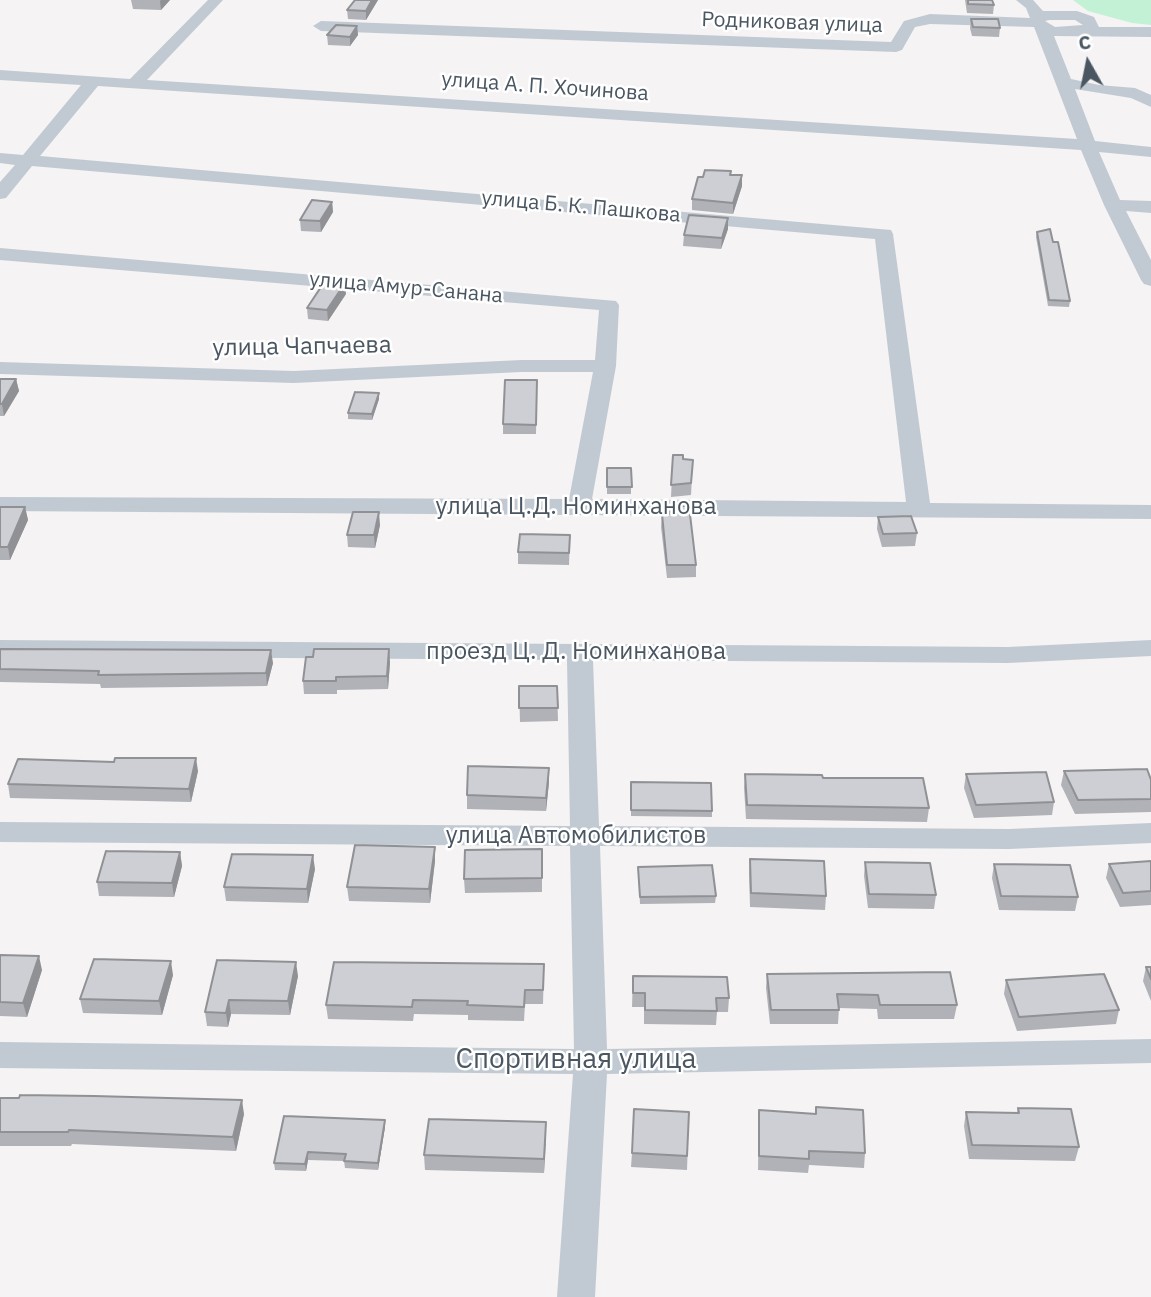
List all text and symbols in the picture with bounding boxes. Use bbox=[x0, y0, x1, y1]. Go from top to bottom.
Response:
street label: Родниковая улица bbox=[701, 7, 883, 39]
north arrow bbox=[1053, 28, 1123, 98]
text: С bbox=[1077, 29, 1093, 55]
street label: улица А. П. Хочинова bbox=[441, 67, 649, 107]
street label: улица Б. К. Пашкова bbox=[480, 186, 682, 228]
street label: улица Амур-Санана bbox=[308, 267, 504, 309]
street label: улица Чапчаева bbox=[212, 331, 392, 363]
street label: улица Ц.Д. Номинханова bbox=[436, 493, 716, 521]
street label: проезд Ц. Д. Номинханова bbox=[426, 638, 726, 666]
street label: улица Автомобилистов bbox=[446, 822, 706, 850]
street label: Спортивная улица bbox=[456, 1043, 696, 1077]

